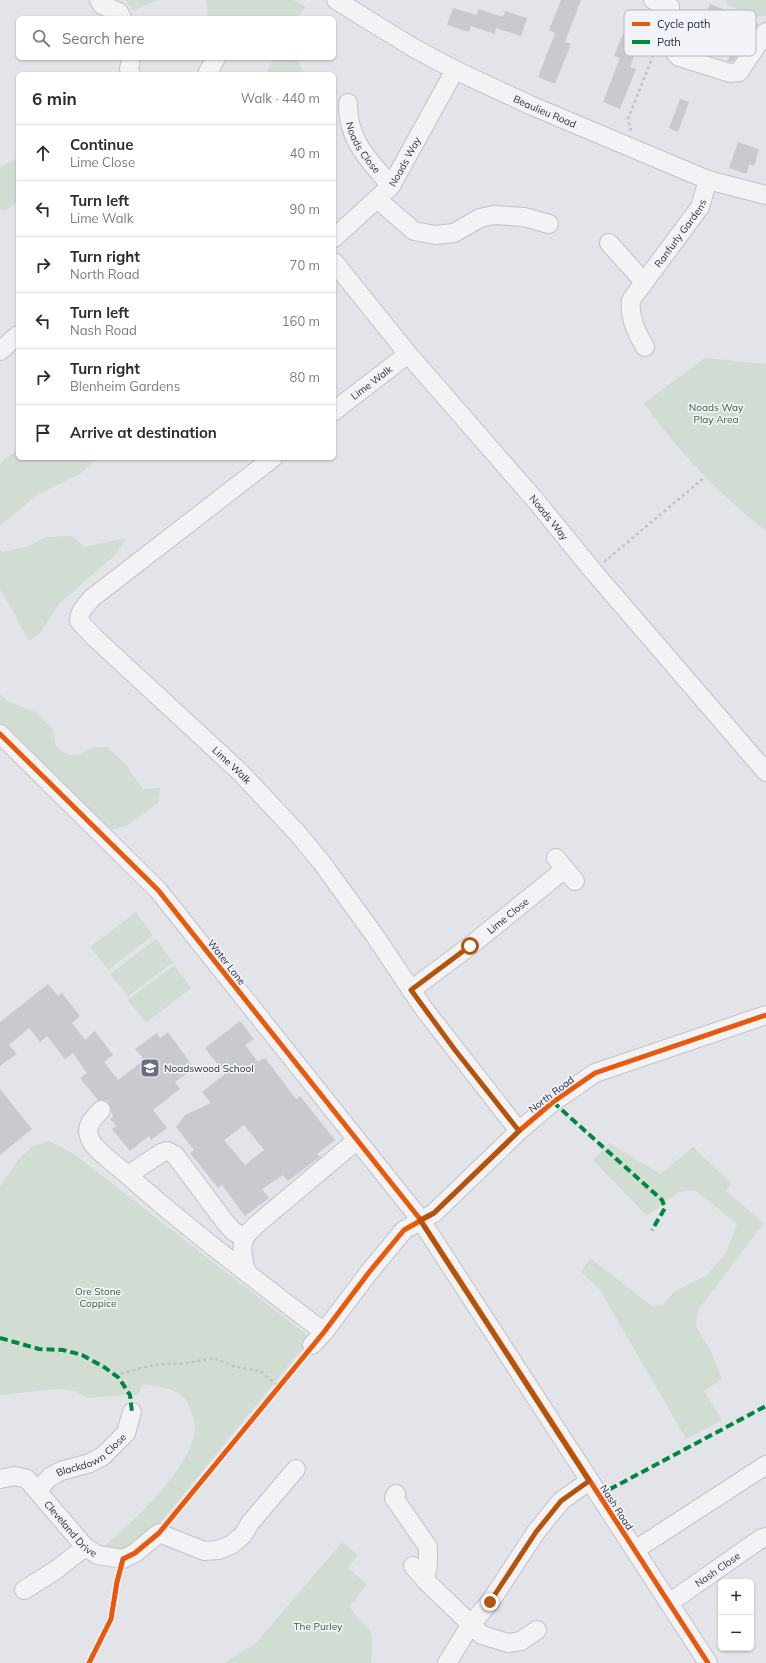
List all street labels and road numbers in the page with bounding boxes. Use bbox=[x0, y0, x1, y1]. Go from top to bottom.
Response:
street label: Beaulieu Road bbox=[511, 92, 578, 131]
street label: Noads Close bbox=[343, 120, 383, 176]
street label: Noads Way bbox=[386, 134, 424, 189]
street label: Ranfurly Gardens bbox=[651, 198, 709, 270]
street label: Lime Walk bbox=[348, 362, 396, 403]
street label: Noads Way bbox=[527, 492, 572, 543]
street label: Lime Walk bbox=[210, 744, 254, 787]
street label: Lime Close bbox=[484, 895, 531, 937]
street label: Water Lane bbox=[205, 937, 248, 988]
street label: North Road bbox=[526, 1073, 577, 1116]
street label: Blackdown Close bbox=[54, 1431, 129, 1480]
street label: Nash Road bbox=[597, 1482, 636, 1532]
street label: Cleveland Drive bbox=[41, 1498, 99, 1560]
street label: Nash Close bbox=[692, 1549, 743, 1590]

